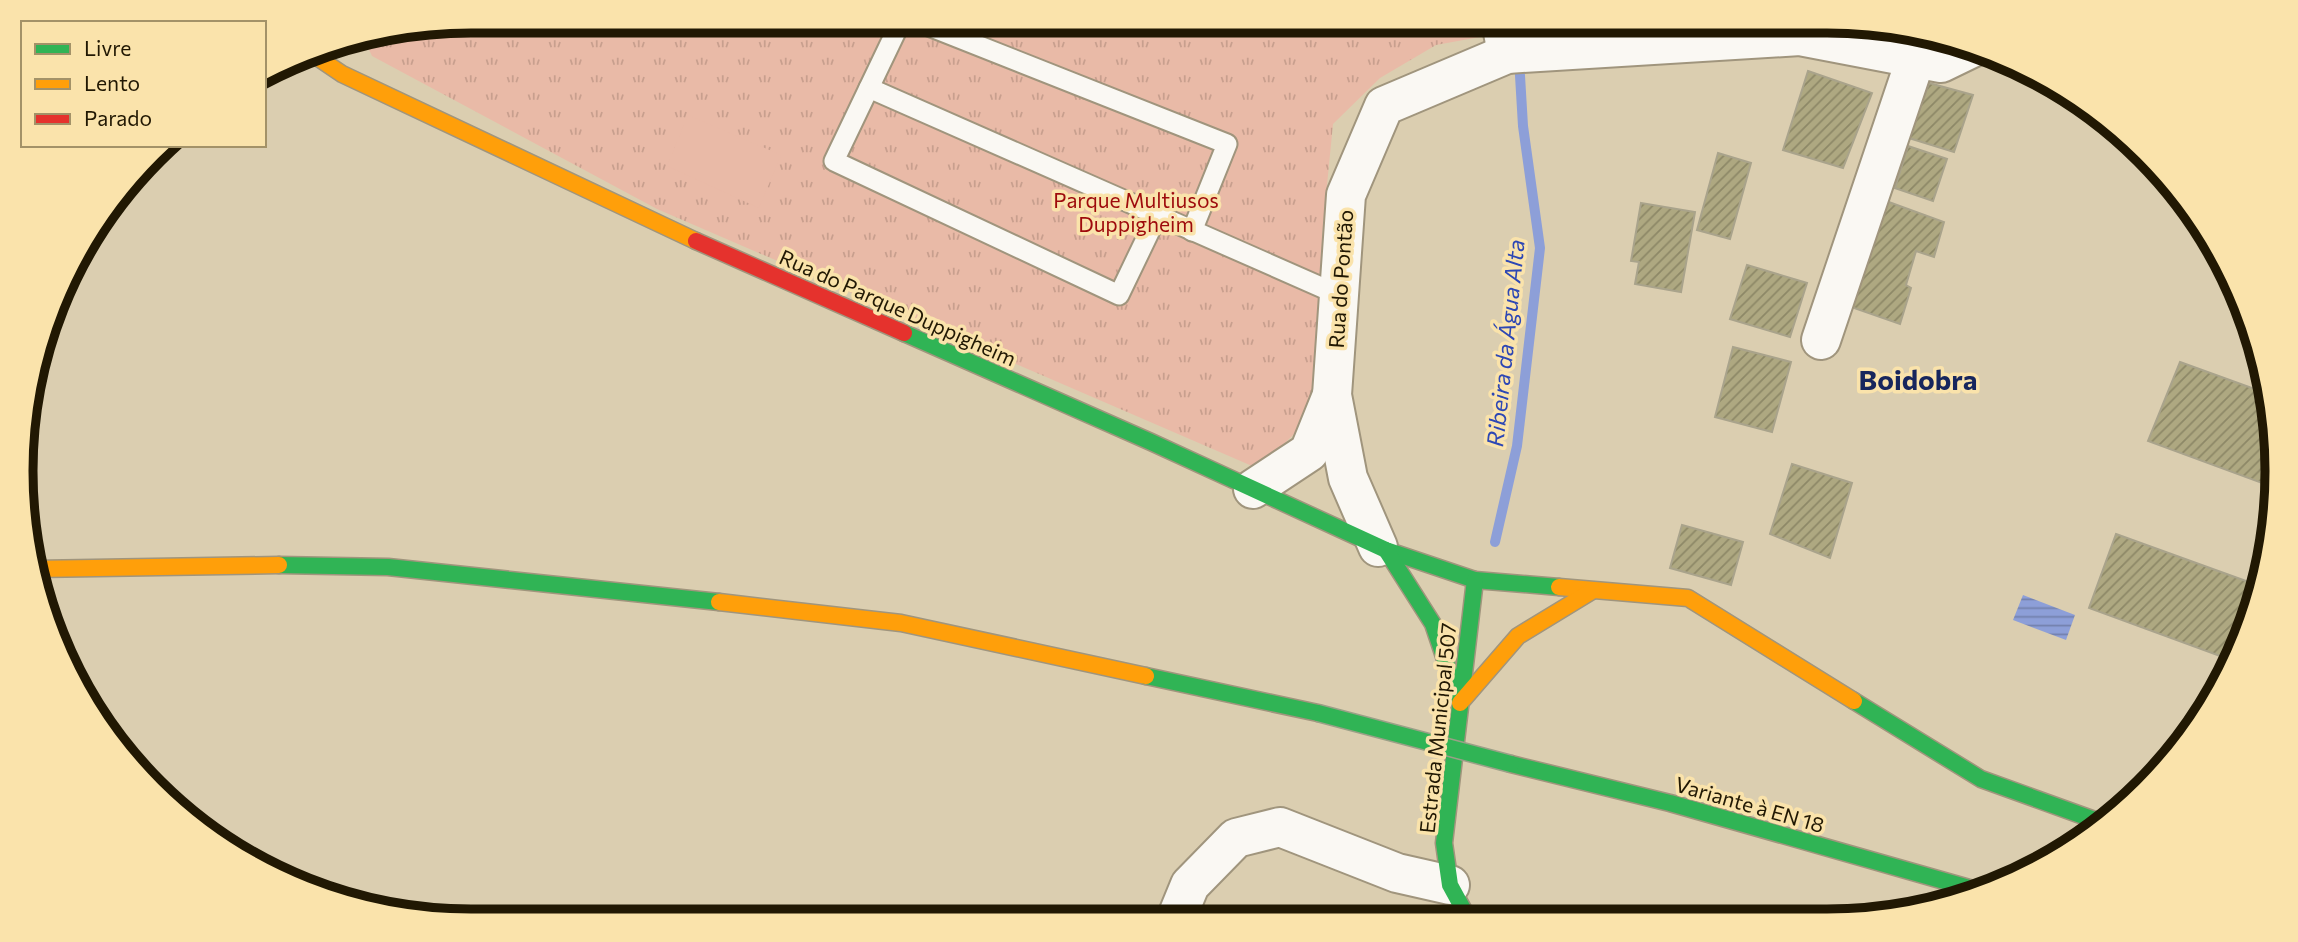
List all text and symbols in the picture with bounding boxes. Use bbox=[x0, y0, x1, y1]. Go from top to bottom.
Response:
legend bbox=[21, 21, 266, 147]
text: Livre bbox=[84, 35, 131, 60]
text: Lento bbox=[84, 70, 140, 95]
text: Parado bbox=[84, 105, 152, 130]
park label: Parque Multiusos Duppigheim bbox=[1053, 187, 1219, 236]
street label: Rua do Pontão bbox=[1323, 209, 1357, 349]
water label: Ribeira da Água Alta bbox=[1480, 238, 1530, 448]
street label: Rua do Parque Duppigheim bbox=[776, 243, 1020, 371]
district label: Boidobra bbox=[1859, 362, 1977, 396]
street label: Estrada Municipal 507 bbox=[1414, 622, 1460, 834]
street label: Variante à EN 18 bbox=[1673, 771, 1827, 837]

